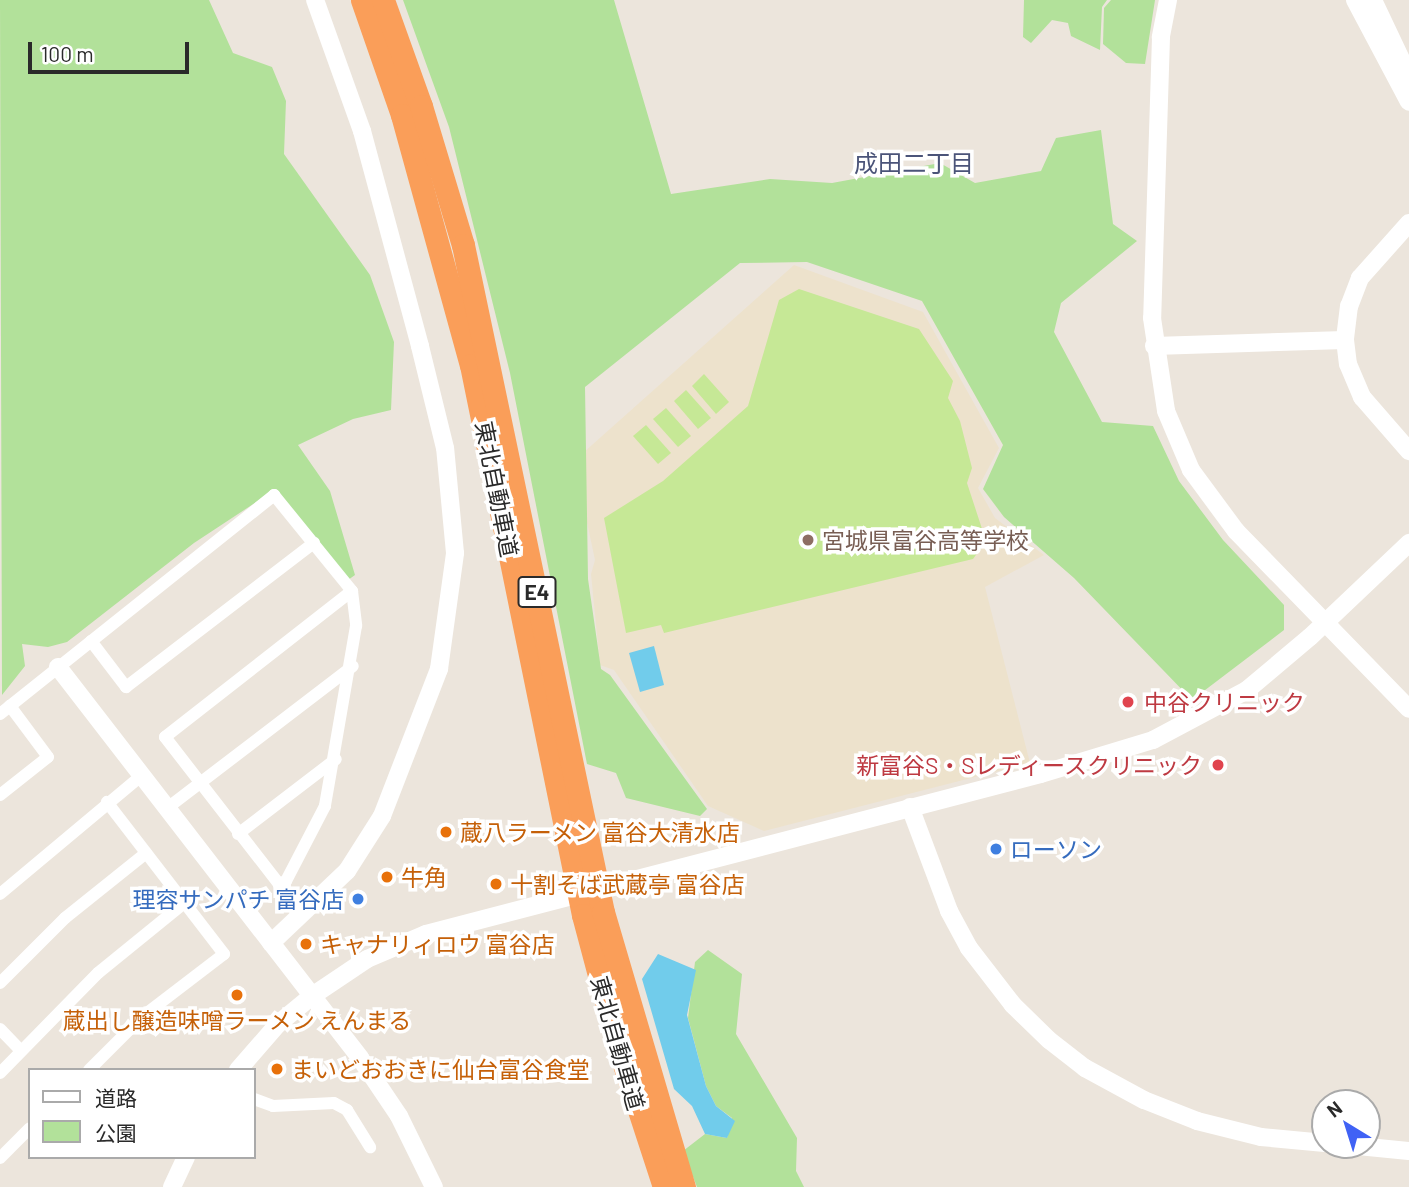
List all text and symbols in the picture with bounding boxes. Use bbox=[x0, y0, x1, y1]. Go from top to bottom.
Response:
scale bar bbox=[32, 28, 192, 72]
text: 100 m bbox=[41, 41, 94, 66]
district label: 成田二丁目 bbox=[854, 149, 974, 177]
street label: 東北自動車道 bbox=[470, 419, 524, 559]
place label: 宮城県富谷高等学校 bbox=[822, 526, 1029, 554]
marker: 宮城県富谷高等学校 bbox=[800, 532, 816, 548]
road number: E4 bbox=[516, 574, 558, 610]
place label: 中谷クリニック bbox=[1144, 688, 1305, 716]
marker: 中谷クリニック bbox=[1118, 692, 1138, 712]
place label: 新富谷S・Sレディースクリニック bbox=[853, 751, 1202, 779]
marker: 新富谷S・Sレディースクリニック bbox=[1208, 755, 1228, 775]
place label: 蔵八ラーメン 富谷大清水店 bbox=[460, 818, 741, 846]
marker: 蔵八ラーメン 富谷大清水店 bbox=[438, 824, 454, 840]
place label: ローソン bbox=[1010, 835, 1102, 863]
marker: ローソン bbox=[988, 841, 1004, 857]
place label: 牛角 bbox=[401, 863, 447, 891]
marker: 牛角 bbox=[379, 869, 395, 885]
place label: 十割そば武蔵亭 富谷店 bbox=[510, 870, 745, 898]
marker: 十割そば武蔵亭 富谷店 bbox=[488, 876, 504, 892]
place label: 理容サンパチ 富谷店 bbox=[132, 885, 344, 913]
marker: 理容サンパチ 富谷店 bbox=[350, 891, 366, 907]
place label: キャナリィロウ 富谷店 bbox=[320, 930, 555, 958]
marker: キャナリィロウ 富谷店 bbox=[298, 936, 314, 952]
street label: 東北自動車道 bbox=[586, 973, 650, 1113]
marker: 蔵出し醸造味噌ラーメン えんまる bbox=[229, 987, 245, 1003]
place label: 蔵出し醸造味噌ラーメン えんまる bbox=[62, 1006, 412, 1034]
place label: まいどおおきに仙台富谷食堂 bbox=[291, 1055, 590, 1083]
marker: まいどおおきに仙台富谷食堂 bbox=[269, 1061, 285, 1077]
legend bbox=[28, 1068, 256, 1159]
text: 道路 bbox=[95, 1085, 137, 1110]
north arrow bbox=[1311, 1089, 1381, 1159]
text: N bbox=[1322, 1096, 1346, 1122]
text: 公園 bbox=[95, 1120, 137, 1145]

